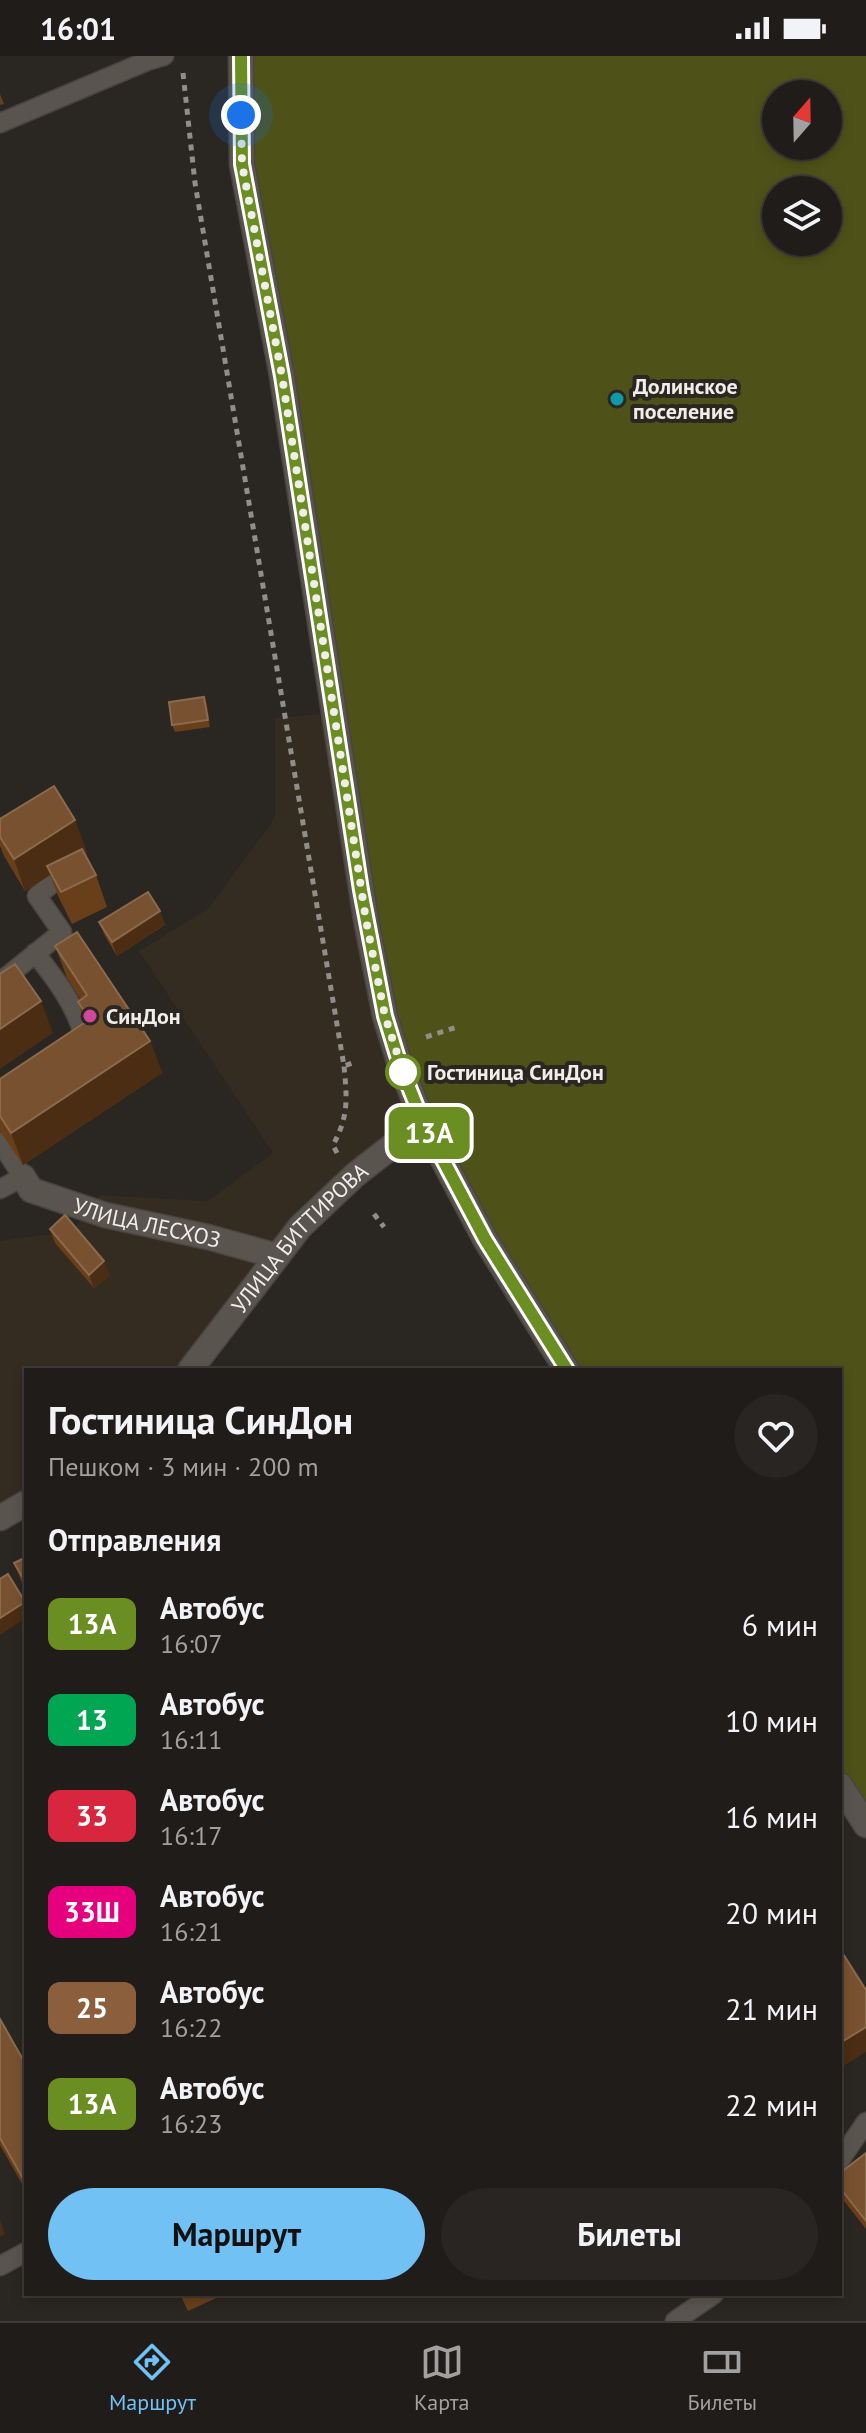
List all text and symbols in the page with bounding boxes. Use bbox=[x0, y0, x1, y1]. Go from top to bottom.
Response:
text: 16:01 bbox=[40, 9, 116, 48]
north arrow bbox=[762, 80, 842, 160]
map controls bbox=[762, 80, 842, 256]
your location bbox=[221, 95, 261, 135]
button: layers bbox=[762, 176, 842, 256]
place label: Долинское поселение bbox=[633, 372, 738, 425]
marker: Долинское поселение bbox=[608, 390, 626, 408]
place label: СинДон bbox=[106, 1002, 181, 1030]
marker: СинДон bbox=[81, 1007, 99, 1025]
marker: Гостиница СинДон bbox=[386, 1055, 420, 1089]
place label: Гостиница СинДон bbox=[427, 1058, 604, 1086]
line badge: 13А bbox=[383, 1107, 475, 1159]
text: 13А bbox=[405, 1114, 453, 1151]
street label: УЛИЦА БИТТИРОВА bbox=[225, 1156, 373, 1319]
street label: УЛИЦА ЛЕСХОЗ bbox=[70, 1191, 224, 1254]
button: heart bbox=[734, 1394, 818, 1478]
text: Гостиница СинДон bbox=[48, 1395, 353, 1444]
text: Пешком · 3 мин · 200 m bbox=[48, 1450, 319, 1483]
text: Отправления bbox=[48, 1520, 221, 1559]
text: Автобус bbox=[160, 1588, 265, 1627]
text: 13А bbox=[68, 1605, 116, 1642]
text: 6 мин bbox=[742, 1605, 818, 1644]
text: 16:07 bbox=[160, 1627, 222, 1660]
text: Автобус bbox=[160, 1684, 265, 1723]
text: 13 bbox=[76, 1701, 108, 1738]
text: 10 мин bbox=[725, 1701, 818, 1740]
text: 16:11 bbox=[160, 1723, 222, 1756]
text: Автобус bbox=[160, 1780, 265, 1819]
text: 33 bbox=[76, 1797, 108, 1834]
text: 16 мин bbox=[725, 1797, 818, 1836]
text: 16:17 bbox=[160, 1819, 222, 1852]
text: Автобус bbox=[160, 1876, 265, 1915]
text: 33Ш bbox=[64, 1893, 120, 1930]
text: 20 мин bbox=[725, 1893, 818, 1932]
text: 16:21 bbox=[160, 1915, 222, 1948]
text: Автобус bbox=[160, 1972, 265, 2011]
text: 25 bbox=[76, 1989, 108, 2026]
text: 21 мин bbox=[725, 1989, 818, 2028]
text: 16:22 bbox=[160, 2011, 222, 2044]
text: Автобус bbox=[160, 2068, 265, 2107]
text: 13А bbox=[68, 2085, 116, 2122]
text: 22 мин bbox=[725, 2085, 818, 2124]
text: 16:23 bbox=[160, 2107, 222, 2140]
button: Маршрут bbox=[48, 2188, 425, 2280]
button: Билеты bbox=[441, 2188, 818, 2280]
tab: Маршрут bbox=[109, 2340, 196, 2416]
tab: Карта bbox=[414, 2340, 469, 2416]
tab: Билеты bbox=[687, 2340, 757, 2416]

